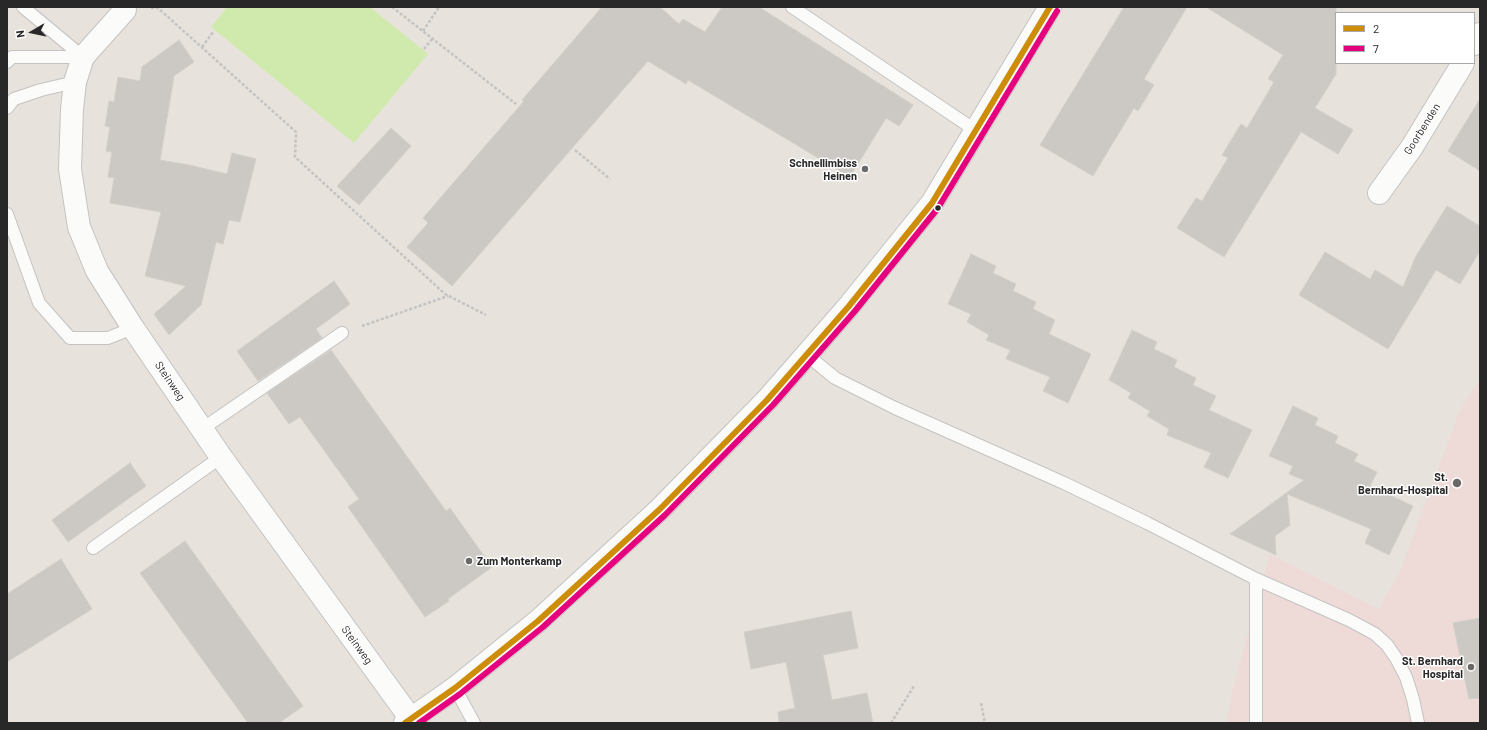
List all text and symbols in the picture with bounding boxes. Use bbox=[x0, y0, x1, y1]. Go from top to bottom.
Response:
north arrow bbox=[12, 12, 52, 52]
legend bbox=[1335, 12, 1475, 64]
text: 2 bbox=[1373, 21, 1379, 35]
text: N bbox=[13, 29, 27, 39]
text: 7 bbox=[1373, 41, 1379, 55]
street label: Goorbenden bbox=[1401, 101, 1443, 157]
place label: Schnellimbiss Heinen bbox=[789, 156, 857, 182]
marker: Schnellimbiss Heinen bbox=[860, 164, 870, 174]
unlabelled marker bbox=[933, 203, 943, 213]
street label: Steinweg bbox=[152, 359, 188, 403]
place label: St. Bernhard-Hospital bbox=[1358, 470, 1448, 496]
marker: St. Bernhard-Hospital bbox=[1451, 477, 1463, 489]
place label: Zum Monterkamp bbox=[477, 554, 562, 568]
marker: Zum Monterkamp bbox=[464, 556, 474, 566]
street label: Steinweg bbox=[339, 623, 375, 667]
place label: St. Bernhard Hospital bbox=[1402, 654, 1463, 680]
marker: St. Bernhard Hospital bbox=[1466, 662, 1476, 672]

